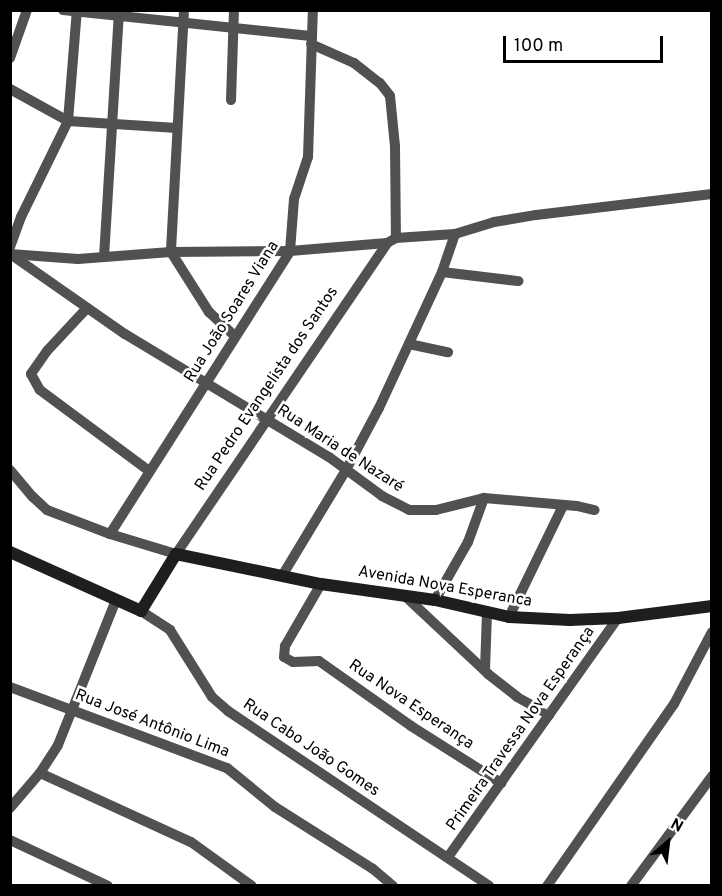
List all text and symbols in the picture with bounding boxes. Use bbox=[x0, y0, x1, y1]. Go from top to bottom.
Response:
scale bar bbox=[506, 24, 666, 62]
text: 100 m bbox=[514, 35, 563, 58]
street label: Rua João Soares Viana bbox=[180, 238, 284, 386]
street label: Rua Pedro Evangelista dos Santos bbox=[191, 283, 343, 495]
street label: Rua Maria de Nazaré bbox=[273, 401, 407, 497]
street label: Avenida Nova Esperanca bbox=[357, 562, 533, 612]
street label: Primeira Travessa Nova Esperança bbox=[443, 623, 599, 835]
street label: Rua Nova Esperança bbox=[345, 656, 477, 754]
street label: Rua José Antônio Lima bbox=[72, 686, 232, 762]
street label: Rua Cabo João Gomes bbox=[239, 695, 383, 801]
north arrow bbox=[638, 812, 698, 872]
text: N bbox=[667, 815, 686, 838]

